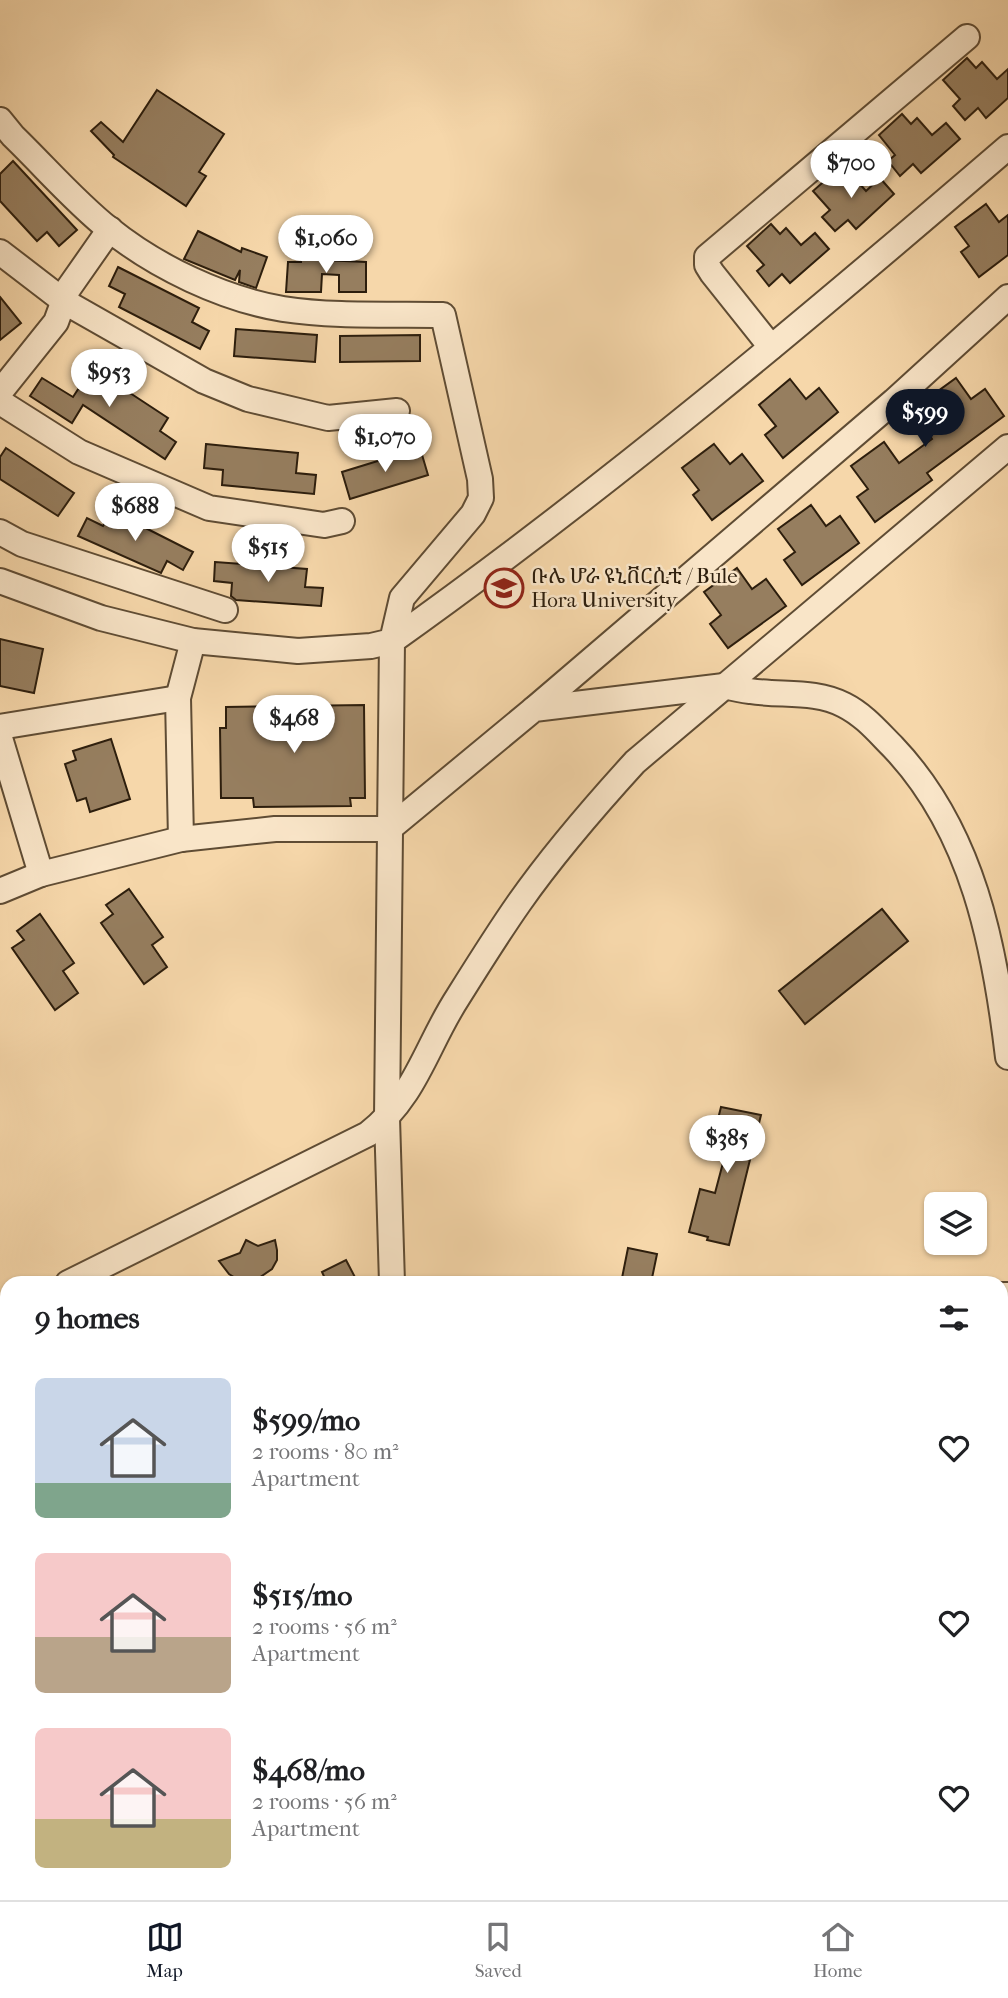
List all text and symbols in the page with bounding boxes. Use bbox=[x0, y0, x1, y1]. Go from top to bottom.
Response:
pin: $700 bbox=[810, 140, 892, 200]
text: $700 bbox=[826, 149, 876, 176]
pin: $1,060 bbox=[269, 216, 383, 275]
text: $1,060 bbox=[294, 224, 358, 251]
pin: $953 bbox=[68, 350, 150, 409]
text: $953 bbox=[87, 358, 131, 385]
pin: $599 bbox=[884, 390, 966, 449]
text: $599 bbox=[902, 398, 948, 425]
pin: $1,070 bbox=[328, 414, 442, 474]
text: $1,070 bbox=[354, 423, 416, 450]
pin: $688 bbox=[94, 484, 176, 543]
text: $688 bbox=[111, 492, 159, 519]
pin: $515 bbox=[227, 524, 309, 584]
text: $515 bbox=[248, 533, 288, 560]
place label: ቡሌ ሆራ ዩኒቨርሲቲ / Bule Hora University bbox=[531, 564, 738, 612]
school or university icon: ቡሌ ሆራ ዩኒቨርሲቲ / Bule Hora University bbox=[483, 567, 525, 609]
pin: $468 bbox=[253, 696, 335, 755]
text: $468 bbox=[269, 704, 319, 731]
pin: $385 bbox=[686, 1116, 768, 1175]
text: $385 bbox=[705, 1124, 749, 1151]
map controls bbox=[924, 1192, 987, 1255]
button: layers bbox=[924, 1192, 987, 1255]
icon: filters bbox=[935, 1299, 973, 1337]
text: 9 homes bbox=[35, 1301, 140, 1336]
text: $599/mo bbox=[252, 1403, 360, 1438]
icon: home bbox=[91, 1406, 175, 1490]
icon: heart bbox=[935, 1429, 973, 1467]
text: 2 rooms · 80 m² bbox=[252, 1438, 399, 1465]
text: Apartment bbox=[252, 1465, 360, 1492]
text: $515/mo bbox=[252, 1578, 352, 1613]
icon: home bbox=[91, 1581, 175, 1665]
icon: heart bbox=[935, 1604, 973, 1642]
text: 2 rooms · 56 m² bbox=[252, 1613, 397, 1640]
text: Apartment bbox=[252, 1640, 360, 1667]
text: $468/mo bbox=[252, 1753, 365, 1788]
icon: home bbox=[91, 1756, 175, 1840]
icon: heart bbox=[935, 1779, 973, 1817]
text: 2 rooms · 56 m² bbox=[252, 1788, 397, 1815]
text: Apartment bbox=[252, 1815, 360, 1842]
tab: Map bbox=[146, 1918, 184, 1982]
tab: Saved bbox=[475, 1918, 522, 1982]
tab: Home bbox=[813, 1918, 862, 1982]

